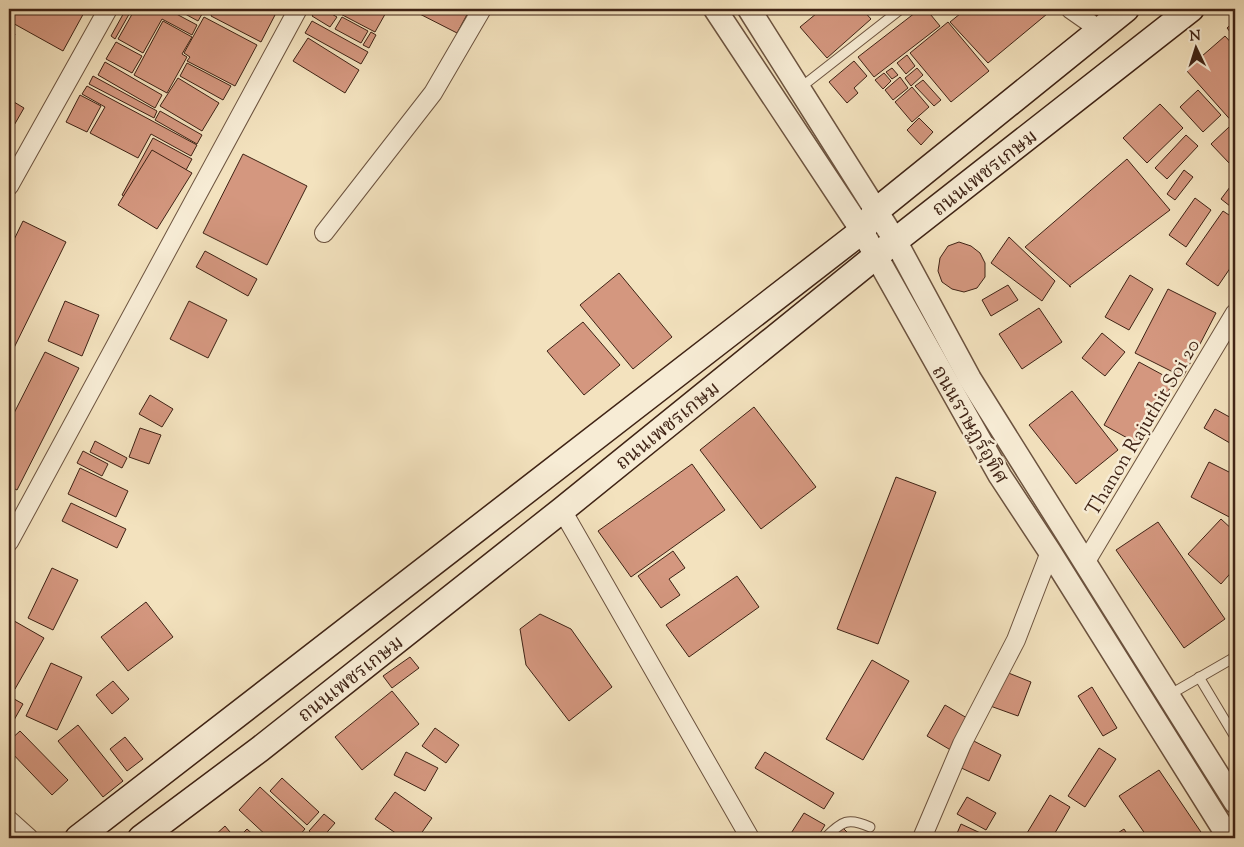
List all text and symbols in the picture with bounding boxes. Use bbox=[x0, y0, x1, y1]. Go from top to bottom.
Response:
north arrow bbox=[1172, 22, 1222, 72]
text: N bbox=[1189, 27, 1202, 47]
street label: ถนนเพชรเกษม bbox=[926, 123, 1045, 225]
street label: Thanon Rajuthit Soi 20 bbox=[1080, 334, 1209, 522]
street label: ถนนราษฏร์อุทิศ bbox=[923, 361, 1015, 490]
street label: ถนนเพชรเกษม bbox=[610, 376, 727, 478]
street label: ถนนเพชรเกษม bbox=[292, 629, 411, 731]

